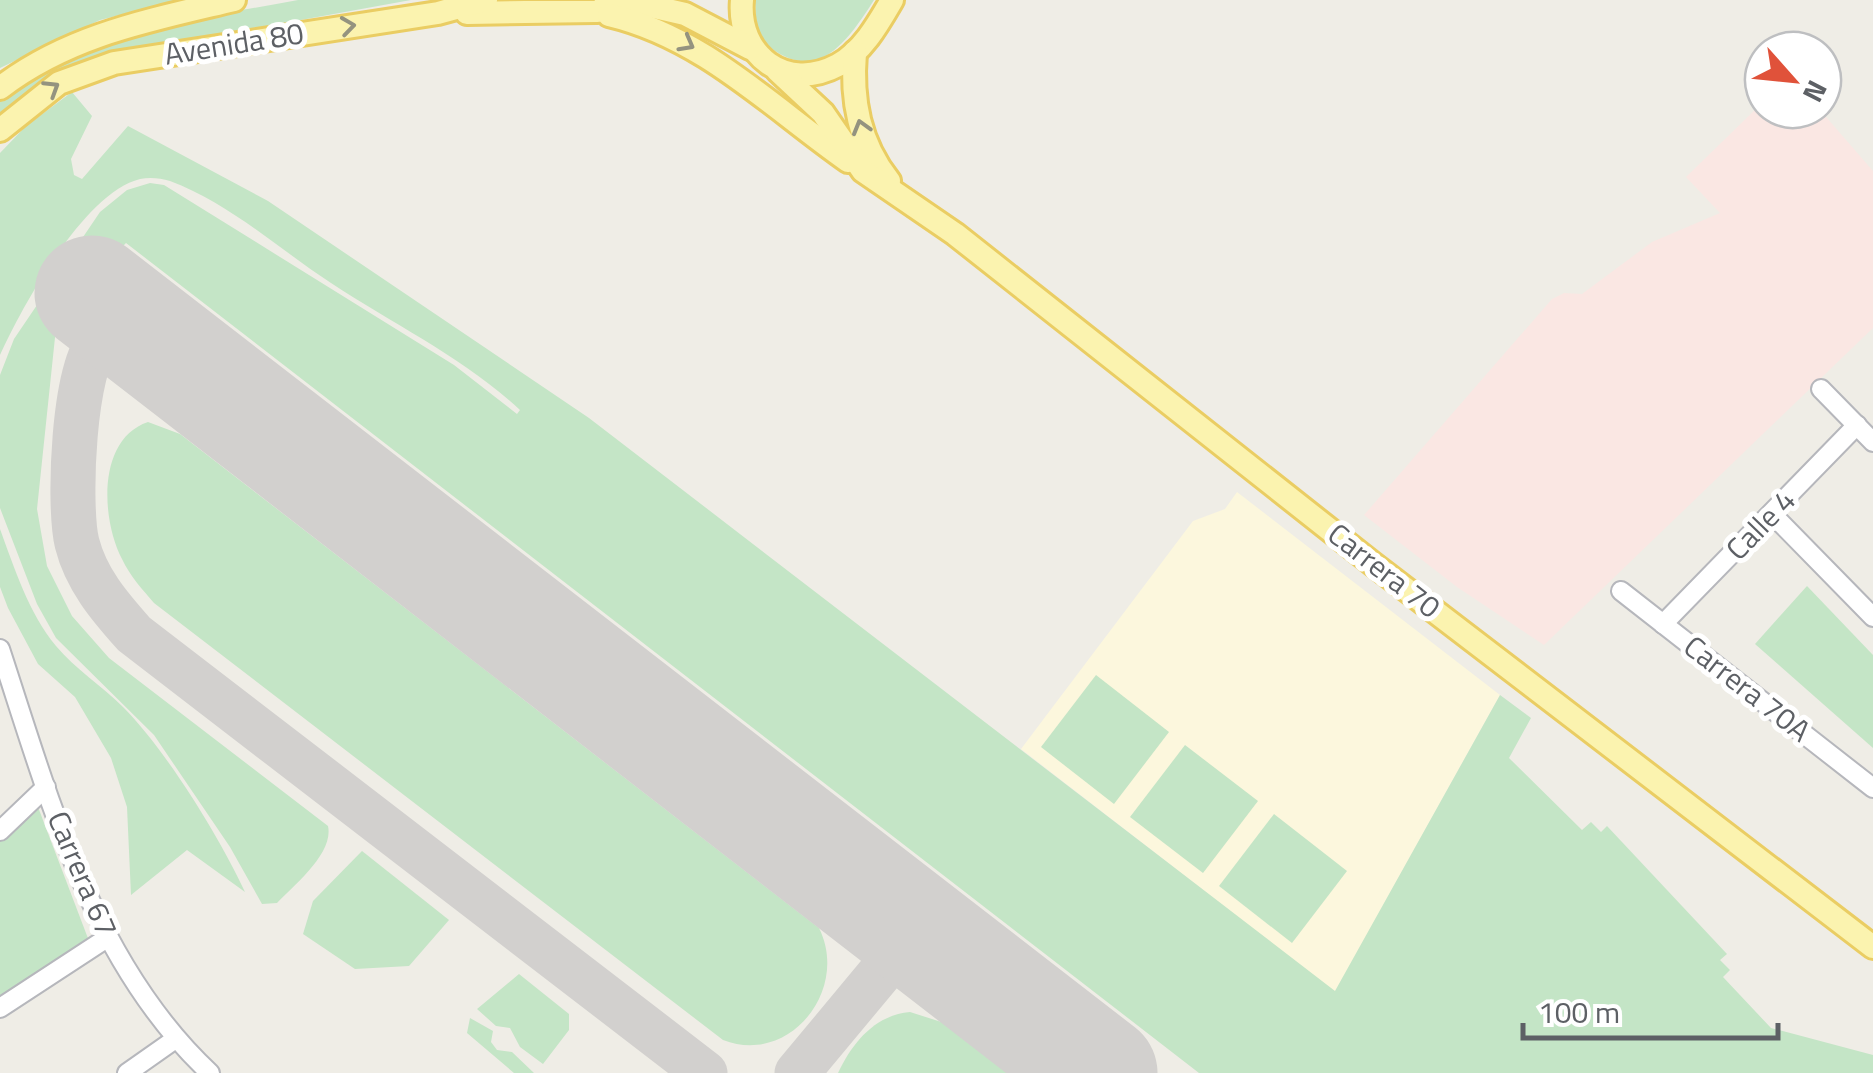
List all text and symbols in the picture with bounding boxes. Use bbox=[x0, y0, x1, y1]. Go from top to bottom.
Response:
street label: Avenida 80 bbox=[161, 9, 307, 77]
one-way arrow bbox=[340, 17, 356, 38]
north arrow bbox=[1743, 30, 1843, 130]
one-way arrow bbox=[677, 32, 695, 52]
text: N bbox=[1792, 73, 1839, 110]
one-way arrow bbox=[41, 82, 59, 101]
one-way arrow bbox=[852, 119, 873, 136]
street label: Calle 4 bbox=[1715, 478, 1806, 570]
street label: Carrera 70 bbox=[1318, 511, 1451, 629]
street label: Carrera 70A bbox=[1674, 624, 1821, 753]
street label: Carrera 67 bbox=[36, 804, 130, 944]
scale bar bbox=[1523, 978, 1778, 1040]
text: 100 m bbox=[1538, 989, 1620, 1035]

